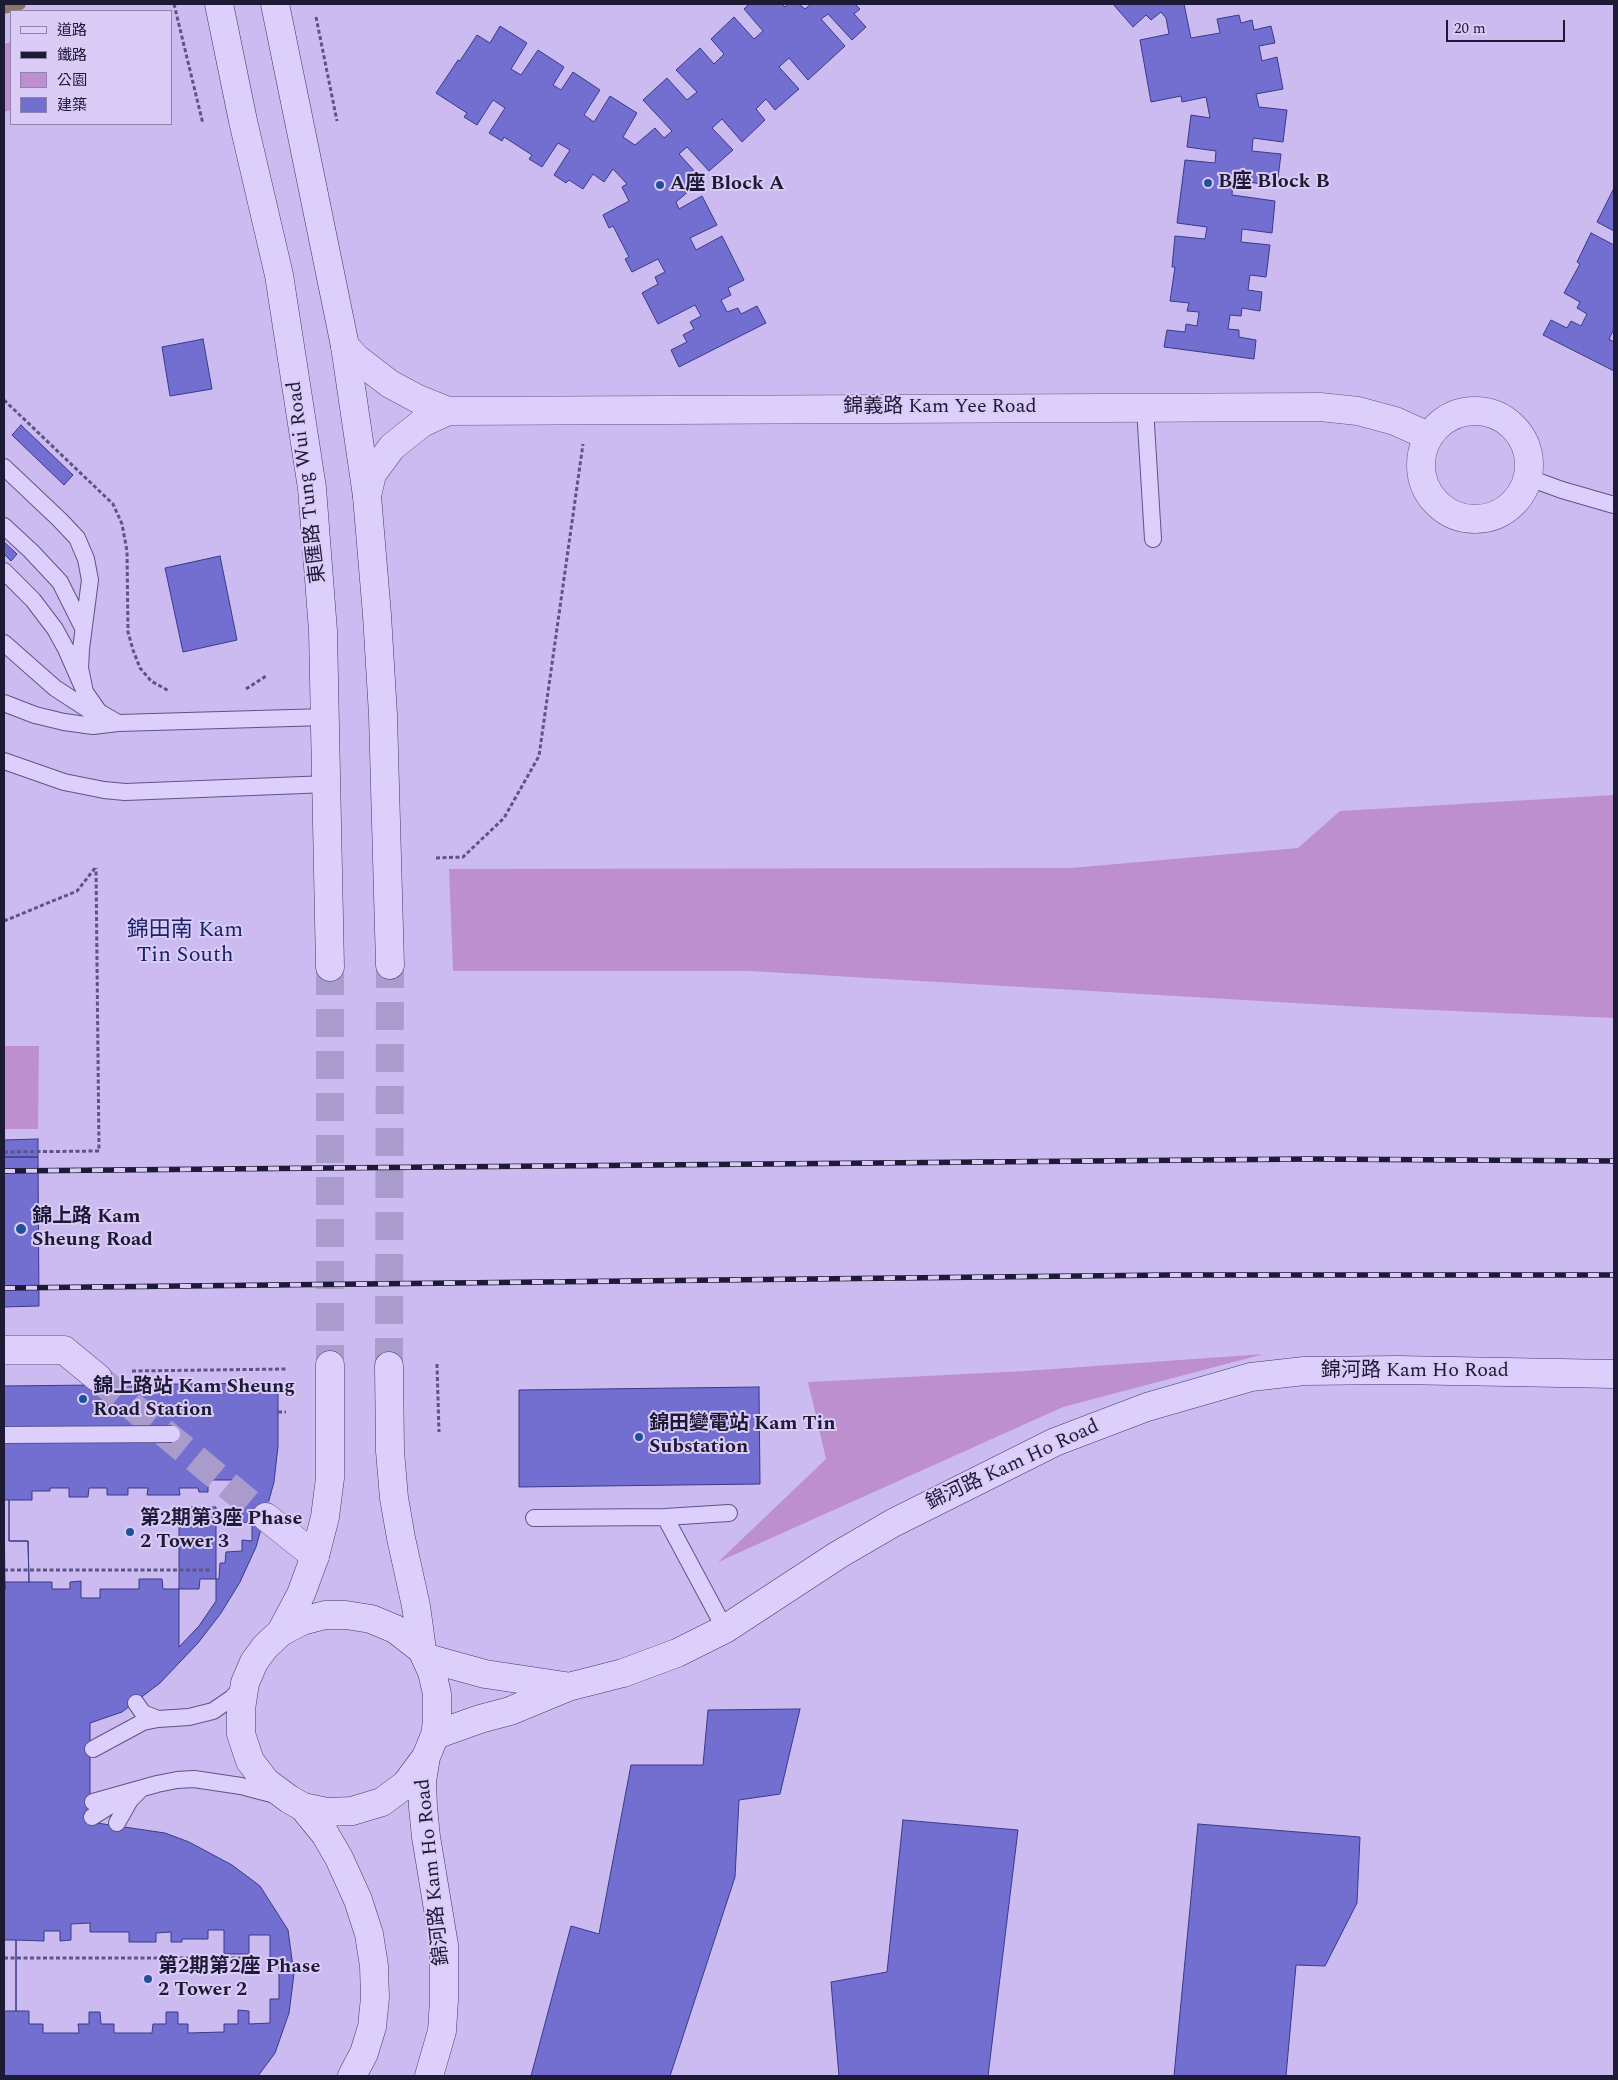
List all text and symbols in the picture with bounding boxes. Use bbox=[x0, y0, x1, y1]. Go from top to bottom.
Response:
legend bbox=[10, 10, 172, 125]
scale bar bbox=[1448, 10, 1567, 42]
text: 20 m bbox=[1454, 17, 1486, 40]
text: 道路 bbox=[57, 19, 87, 42]
text: 鐵路 bbox=[57, 44, 87, 67]
text: 公園 bbox=[57, 69, 87, 92]
text: 建築 bbox=[57, 94, 87, 117]
place label: B座 Block B bbox=[1218, 171, 1330, 195]
place label: A座 Block A bbox=[670, 173, 784, 197]
marker: B座 Block B bbox=[1202, 177, 1214, 189]
marker: A座 Block A bbox=[654, 179, 666, 191]
street label: 東匯路 Tung Wui Road bbox=[284, 379, 332, 585]
street label: 錦義路 Kam Yee Road bbox=[843, 396, 1037, 420]
district label: 錦田南 Kam Tin South bbox=[127, 919, 243, 970]
place label: 錦上路 Kam Sheung Road bbox=[32, 1206, 153, 1253]
marker: 錦上路 Kam Sheung Road bbox=[14, 1222, 28, 1236]
street label: 錦河路 Kam Ho Road bbox=[1321, 1360, 1509, 1384]
place label: 錦上路站 Kam Sheung Road Station bbox=[93, 1376, 295, 1423]
marker: 錦上路站 Kam Sheung Road Station bbox=[77, 1393, 89, 1405]
place label: 錦田變電站 Kam Tin Substation bbox=[649, 1413, 836, 1460]
street label: 錦河路 Kam Ho Road bbox=[923, 1415, 1103, 1517]
marker: 錦田變電站 Kam Tin Substation bbox=[633, 1431, 645, 1443]
place label: 第2期第3座 Phase 2 Tower 3 bbox=[140, 1508, 302, 1555]
marker: 第2期第3座 Phase 2 Tower 3 bbox=[124, 1526, 136, 1538]
street label: 錦河路 Kam Ho Road bbox=[412, 1777, 456, 1967]
place label: 第2期第2座 Phase 2 Tower 2 bbox=[158, 1956, 320, 2003]
marker: 第2期第2座 Phase 2 Tower 2 bbox=[142, 1973, 154, 1985]

